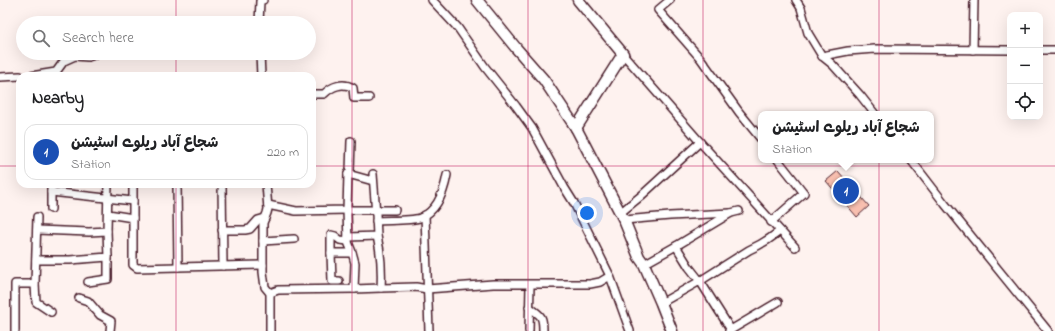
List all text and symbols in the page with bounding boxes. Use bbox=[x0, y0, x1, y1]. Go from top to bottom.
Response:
map controls bbox=[1007, 12, 1043, 120]
button: + bbox=[1007, 12, 1043, 48]
search box bbox=[16, 16, 316, 60]
icon: search bbox=[30, 27, 52, 49]
text: Search here bbox=[62, 27, 134, 49]
button: − bbox=[1007, 48, 1043, 84]
button: locate bbox=[1007, 84, 1043, 120]
text: Nearby bbox=[32, 86, 84, 111]
popup bbox=[758, 111, 934, 163]
text: شجاع آباد ریلوے اسٹیشن bbox=[772, 117, 920, 139]
text: شجاع آباد ریلوے اسٹیشن bbox=[71, 132, 218, 154]
text: Station bbox=[772, 140, 812, 159]
text: 1 bbox=[44, 143, 48, 162]
text: 220 m bbox=[267, 143, 299, 162]
text: Station bbox=[71, 155, 111, 174]
pin: 1 bbox=[833, 176, 859, 206]
your location bbox=[577, 203, 597, 223]

